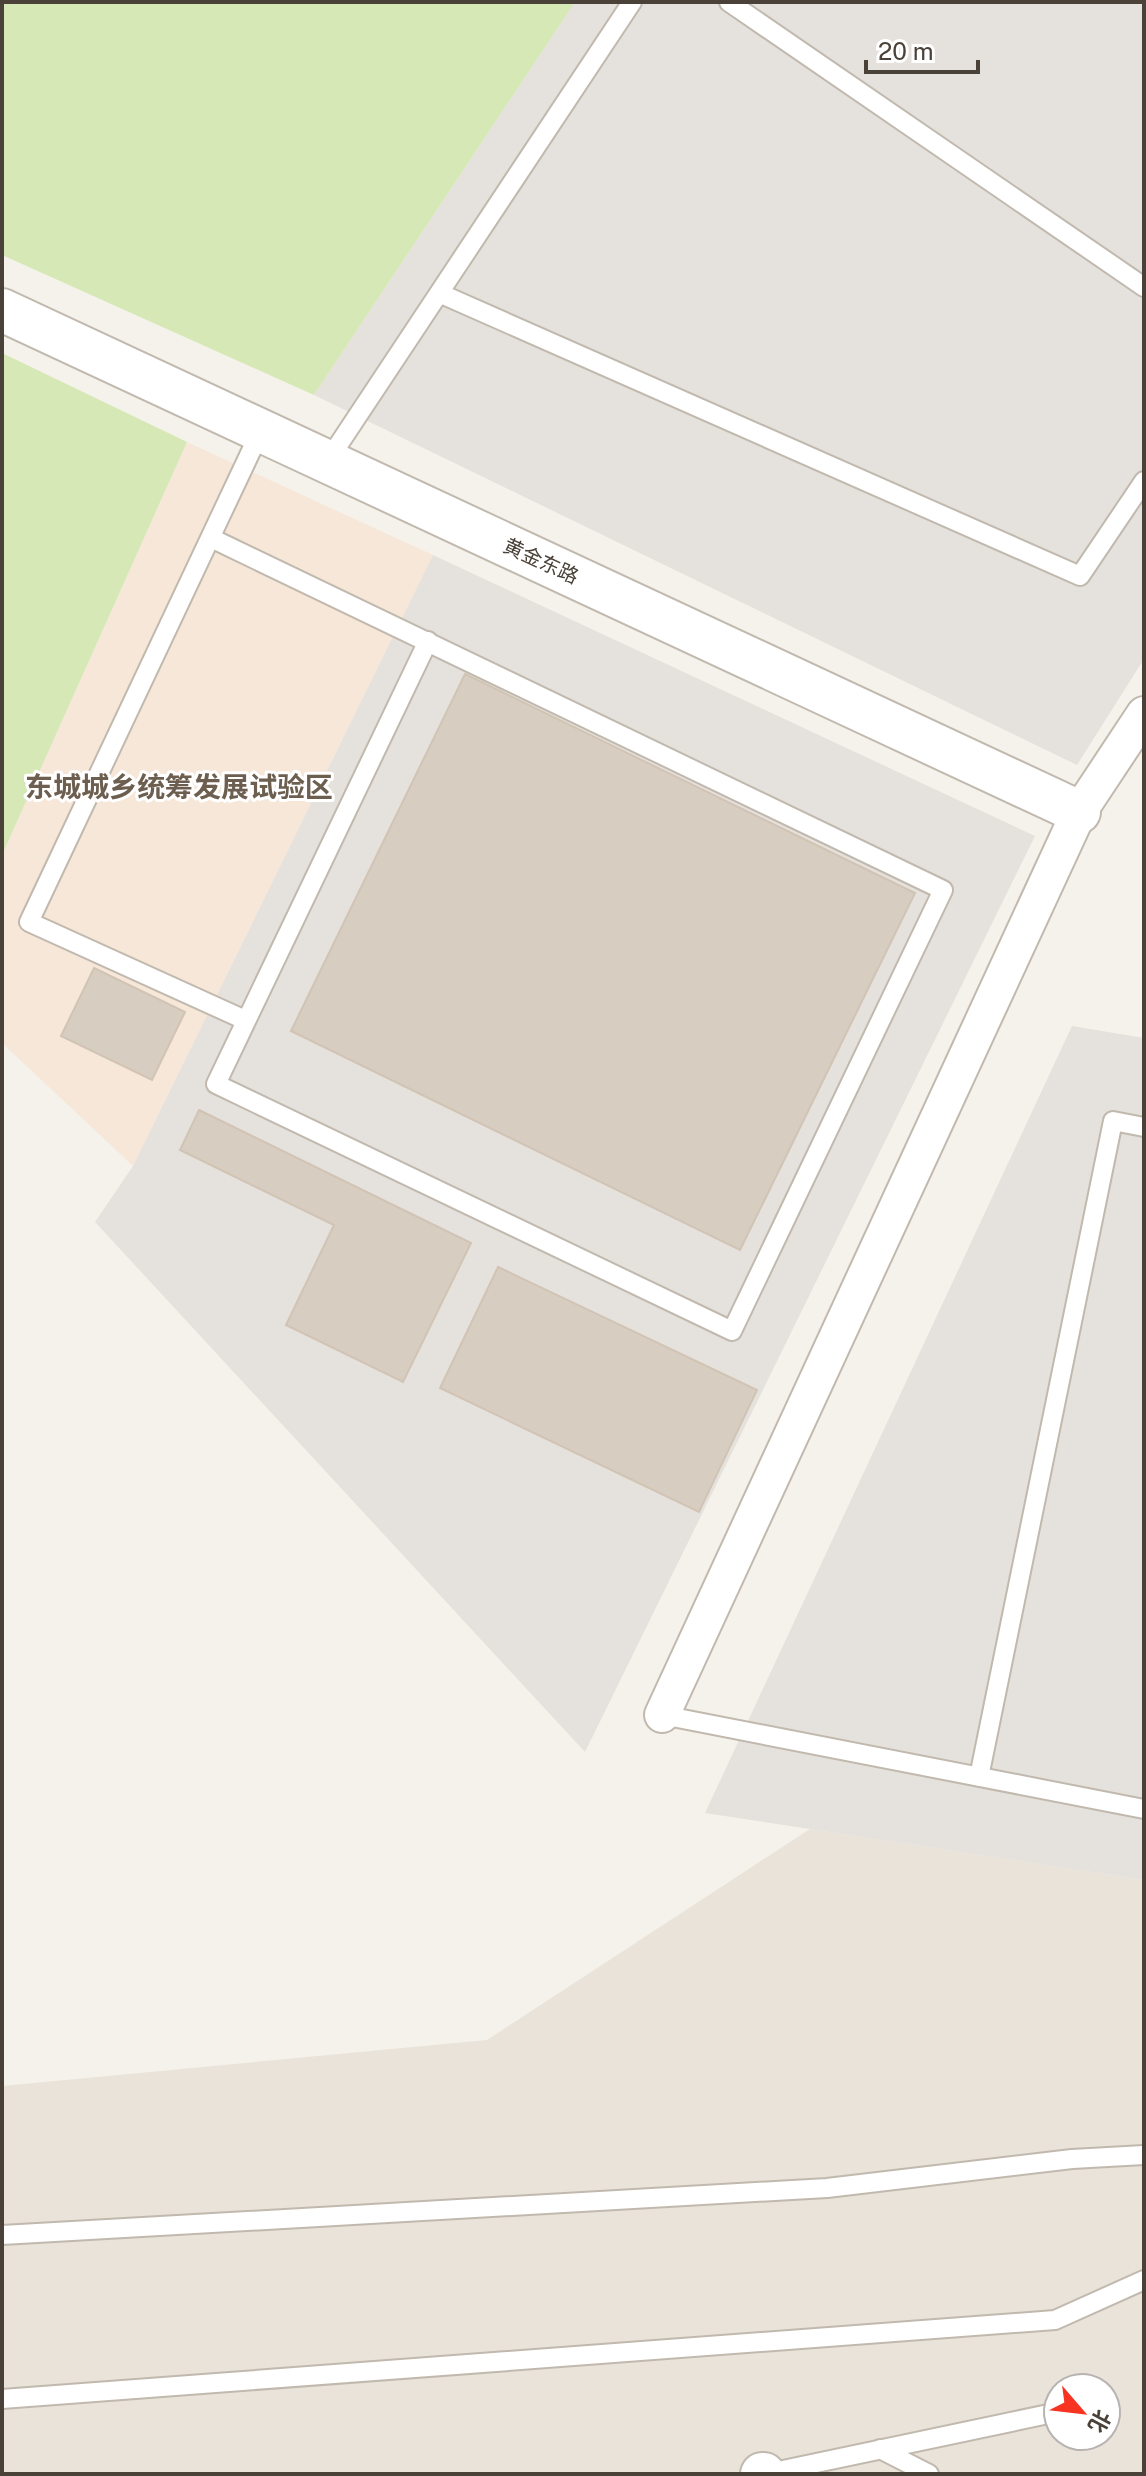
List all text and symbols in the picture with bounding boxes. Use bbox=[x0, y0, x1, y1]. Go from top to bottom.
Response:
scale bar bbox=[866, 24, 978, 74]
text: 20 m bbox=[878, 37, 934, 65]
street label: 黄金东路 bbox=[500, 533, 582, 589]
district label: 东城城乡统筹发展试验区 bbox=[25, 770, 333, 803]
north arrow bbox=[1042, 2372, 1122, 2452]
text: 北 bbox=[1083, 2406, 1116, 2437]

